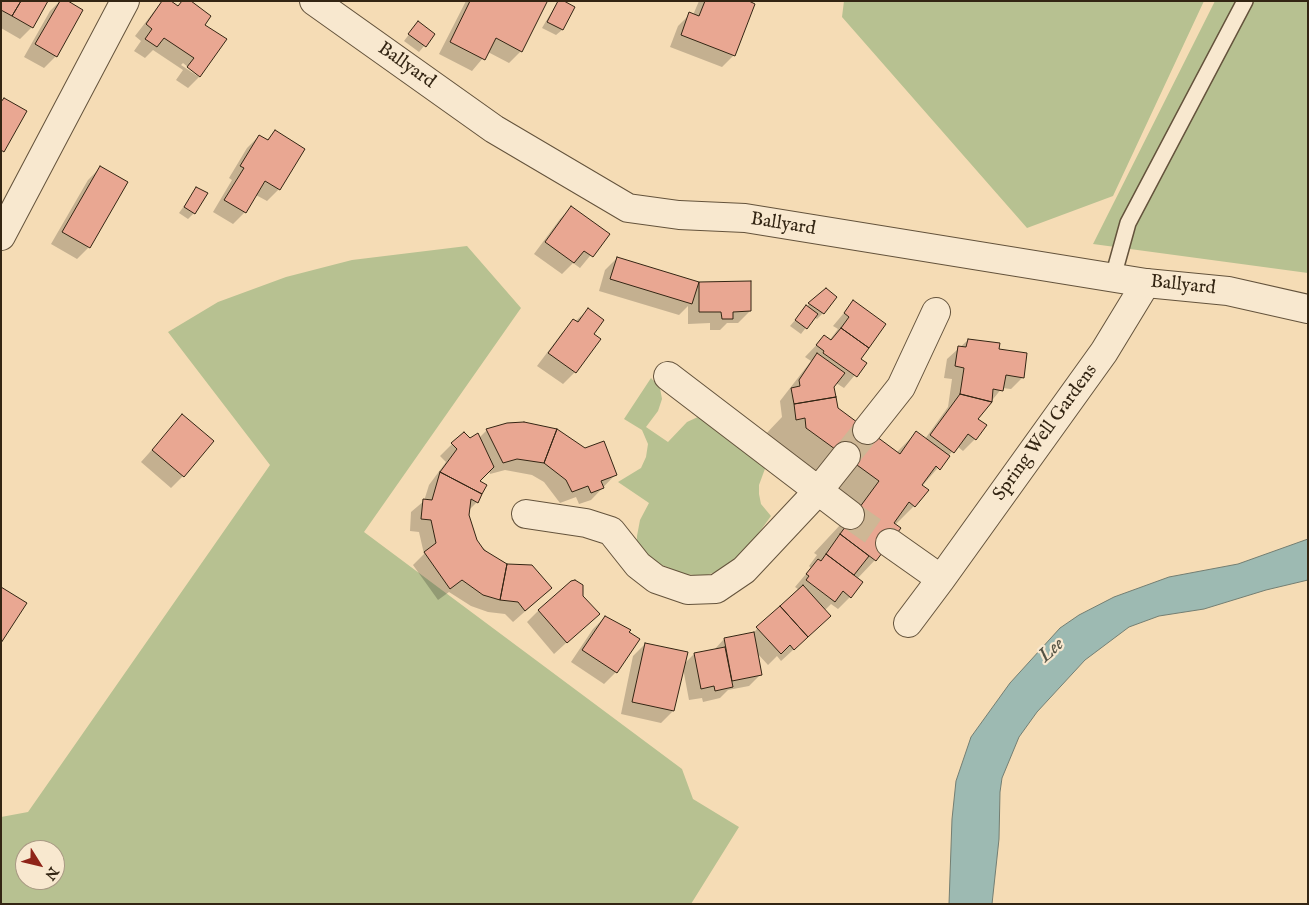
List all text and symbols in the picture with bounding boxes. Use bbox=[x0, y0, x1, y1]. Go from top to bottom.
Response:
street label: Ballyard bbox=[373, 38, 439, 94]
street label: Ballyard bbox=[749, 209, 817, 241]
street label: Ballyard bbox=[1149, 271, 1217, 301]
street label: Spring Well Gardens bbox=[989, 360, 1103, 506]
water label: Lee bbox=[1034, 633, 1070, 669]
north arrow bbox=[15, 840, 65, 890]
text: N bbox=[40, 863, 62, 883]

